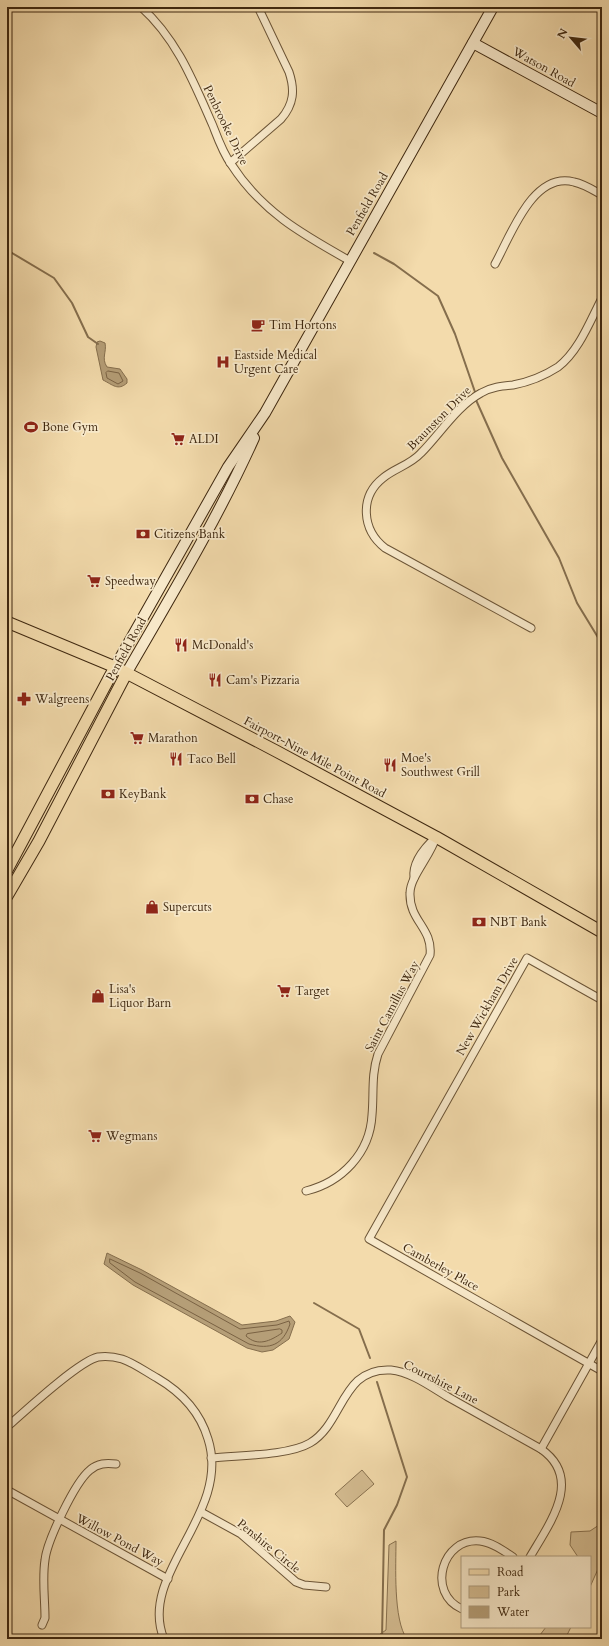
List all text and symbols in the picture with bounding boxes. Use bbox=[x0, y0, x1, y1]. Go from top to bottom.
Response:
north arrow bbox=[551, 18, 591, 58]
text: N bbox=[554, 25, 572, 41]
street label: Watson Road bbox=[509, 43, 579, 91]
street label: Penbrooke Drive bbox=[200, 82, 252, 168]
street label: Penfield Road bbox=[342, 169, 392, 239]
cafe icon: Tim Hortons bbox=[250, 317, 266, 333]
place label: Tim Hortons bbox=[269, 317, 337, 333]
place label: Eastside Medical Urgent Care bbox=[234, 347, 317, 377]
hospital icon: Eastside Medical Urgent Care bbox=[215, 354, 231, 370]
street label: Braunston Drive bbox=[403, 382, 475, 454]
sports icon: Bone Gym bbox=[23, 419, 39, 435]
place label: Bone Gym bbox=[42, 419, 99, 435]
supermarket icon: ALDI bbox=[170, 431, 186, 447]
place label: ALDI bbox=[189, 431, 219, 447]
bank icon: Citizens Bank bbox=[135, 526, 151, 542]
place label: Citizens Bank bbox=[154, 526, 226, 542]
supermarket icon: Speedway bbox=[86, 573, 102, 589]
place label: Speedway bbox=[105, 573, 156, 589]
street label: Penfield Road bbox=[102, 614, 150, 684]
restaurant icon: McDonald's bbox=[173, 637, 189, 653]
place label: McDonald's bbox=[192, 637, 253, 653]
restaurant icon: Cam's Pizzaria bbox=[207, 672, 223, 688]
place label: Cam's Pizzaria bbox=[226, 672, 301, 688]
pharmacy icon: Walgreens bbox=[16, 691, 32, 707]
place label: Walgreens bbox=[34, 691, 89, 707]
street label: Fairport-Nine Mile Point Road bbox=[241, 713, 389, 802]
supermarket icon: Marathon bbox=[129, 730, 145, 746]
place label: Marathon bbox=[148, 730, 198, 746]
place label: Moe's Southwest Grill bbox=[401, 750, 480, 780]
restaurant icon: Taco Bell bbox=[168, 751, 184, 767]
place label: Taco Bell bbox=[187, 751, 236, 767]
restaurant icon: Moe's Southwest Grill bbox=[382, 757, 398, 773]
bank icon: KeyBank bbox=[100, 786, 116, 802]
place label: KeyBank bbox=[119, 786, 167, 802]
bank icon: Chase bbox=[244, 791, 260, 807]
place label: Chase bbox=[263, 791, 293, 807]
shop icon: Supercuts bbox=[144, 899, 160, 915]
place label: Supercuts bbox=[163, 899, 212, 915]
bank icon: NBT Bank bbox=[471, 914, 487, 930]
place label: NBT Bank bbox=[490, 914, 548, 930]
street label: New Wickham Drive bbox=[452, 954, 522, 1058]
street label: Saint Camillus Way bbox=[361, 957, 423, 1054]
place label: Lisa's Liquor Barn bbox=[109, 981, 171, 1011]
supermarket icon: Target bbox=[276, 983, 292, 999]
place label: Target bbox=[295, 983, 330, 999]
shop icon: Lisa's Liquor Barn bbox=[90, 988, 106, 1004]
supermarket icon: Wegmans bbox=[87, 1128, 103, 1144]
place label: Wegmans bbox=[105, 1128, 158, 1144]
street label: Camberley Place bbox=[400, 1239, 482, 1295]
street label: Courtshire Lane bbox=[401, 1356, 481, 1408]
street label: Willow Pond Way bbox=[73, 1510, 167, 1570]
street label: Penshire Circle bbox=[234, 1515, 304, 1577]
legend bbox=[461, 1556, 591, 1628]
text: Road bbox=[497, 1564, 524, 1580]
text: Park bbox=[497, 1584, 521, 1600]
text: Water bbox=[496, 1604, 530, 1620]

